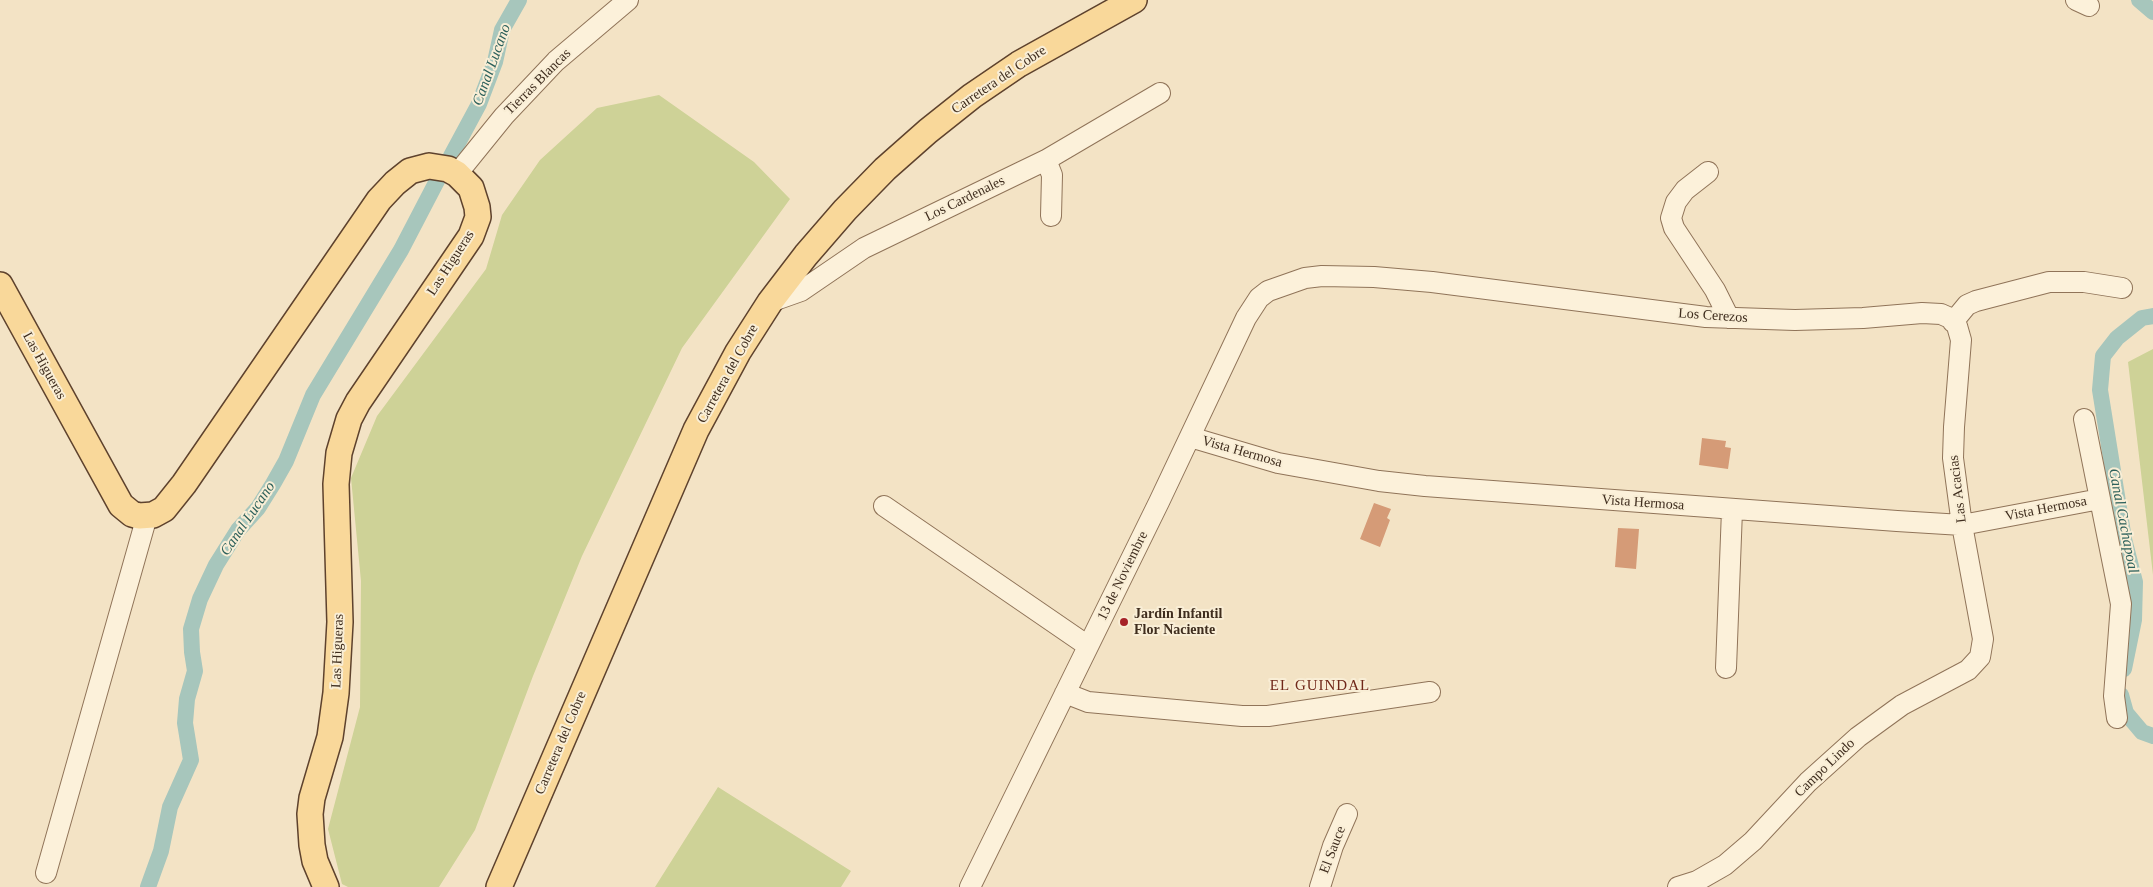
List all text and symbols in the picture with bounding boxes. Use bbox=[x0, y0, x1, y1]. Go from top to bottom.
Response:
water label: Canal Lucano bbox=[469, 22, 515, 108]
street label: Carretera del Cobre bbox=[949, 42, 1049, 118]
street label: Tierras Blancas bbox=[501, 45, 575, 119]
street label: Los Cardenales bbox=[922, 172, 1008, 226]
street label: Las Higueras bbox=[424, 227, 478, 299]
street label: Los Cerezos bbox=[1678, 305, 1748, 327]
street label: Carretera del Cobre bbox=[694, 322, 762, 426]
street label: Las Higueras bbox=[19, 329, 69, 403]
street label: Vista Hermosa bbox=[1200, 433, 1284, 471]
street label: Las Acacias bbox=[1946, 454, 1970, 524]
water label: Canal Cachapoal bbox=[2104, 467, 2142, 575]
water label: Canal Lucano bbox=[217, 479, 279, 559]
street label: Vista Hermosa bbox=[1601, 492, 1685, 514]
street label: Vista Hermosa bbox=[2004, 493, 2088, 525]
street label: 13 de Noviembre bbox=[1094, 529, 1152, 623]
place label: Jardín Infantil Flor Naciente bbox=[1134, 606, 1222, 638]
street label: Las Higueras bbox=[328, 614, 348, 688]
marker: Jardín Infantil Flor Naciente bbox=[1118, 616, 1130, 628]
district label: EL GUINDAL bbox=[1269, 677, 1371, 695]
street label: Carretera del Cobre bbox=[532, 689, 590, 797]
street label: Campo Lindo bbox=[1791, 735, 1859, 801]
street label: El Sauce bbox=[1316, 824, 1350, 876]

